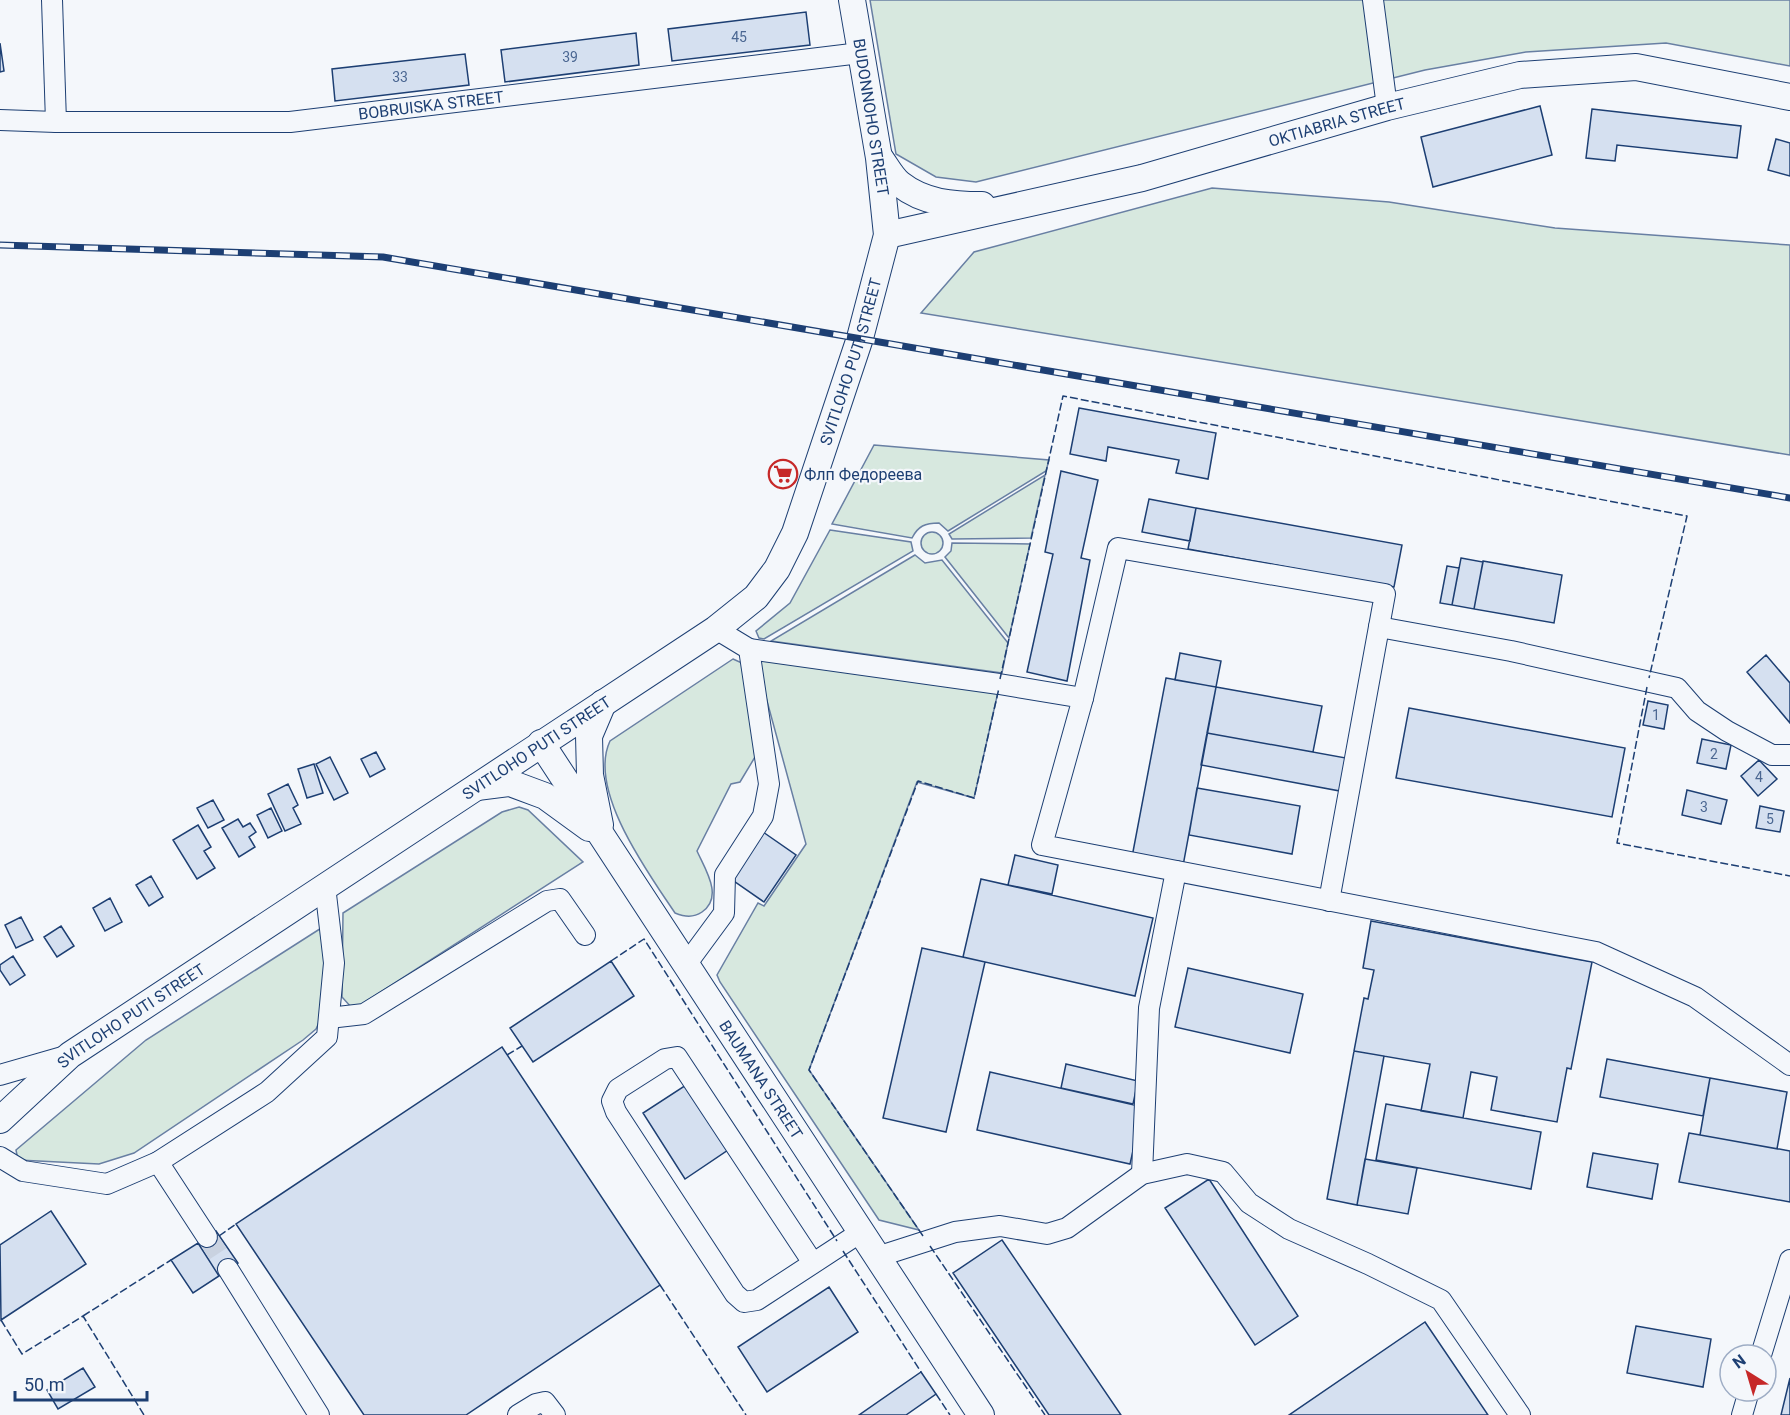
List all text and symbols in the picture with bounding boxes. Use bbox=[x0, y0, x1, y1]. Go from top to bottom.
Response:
house number: 45 bbox=[731, 29, 747, 45]
street label: BUDONNOHO STREET bbox=[849, 37, 893, 197]
house number: 39 bbox=[562, 49, 578, 65]
house number: 33 bbox=[392, 69, 408, 85]
street label: BOBRUISKA STREET bbox=[357, 87, 505, 123]
street label: OKTIABRIA STREET bbox=[1266, 93, 1407, 150]
street label: SVITLOHO PUTI STREET bbox=[815, 276, 885, 448]
supermarket icon: Флп Федореева bbox=[767, 458, 799, 490]
place label: Флп Федореева bbox=[804, 465, 922, 484]
street label: SVITLOHO PUTI STREET bbox=[458, 691, 614, 803]
house number: 1 bbox=[1652, 707, 1660, 723]
house number: 2 bbox=[1710, 746, 1718, 762]
house number: 4 bbox=[1755, 769, 1763, 785]
house number: 3 bbox=[1700, 799, 1708, 815]
house number: 5 bbox=[1766, 811, 1774, 827]
street label: SVITLOHO PUTI STREET bbox=[53, 959, 209, 1072]
street label: BAUMANA STREET bbox=[715, 1016, 807, 1143]
north arrow bbox=[1718, 1343, 1778, 1403]
text: N bbox=[1729, 1350, 1750, 1372]
scale bar bbox=[15, 1364, 147, 1402]
text: 50 m bbox=[24, 1374, 64, 1395]

